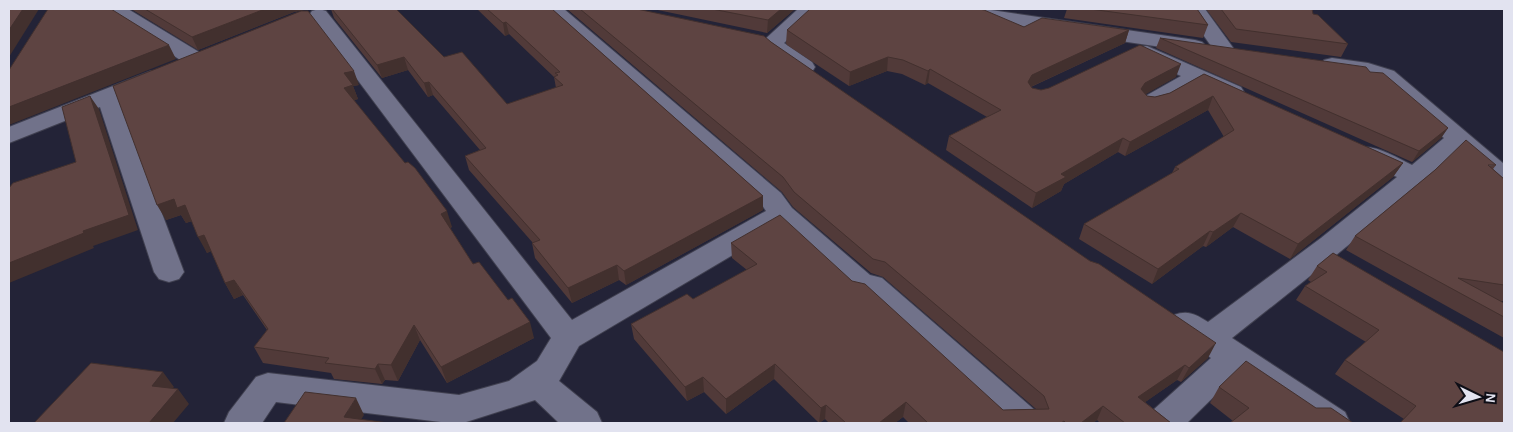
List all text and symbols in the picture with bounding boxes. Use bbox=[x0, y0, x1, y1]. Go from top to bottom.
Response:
north arrow bbox=[1453, 372, 1503, 422]
text: N bbox=[1483, 393, 1497, 404]

